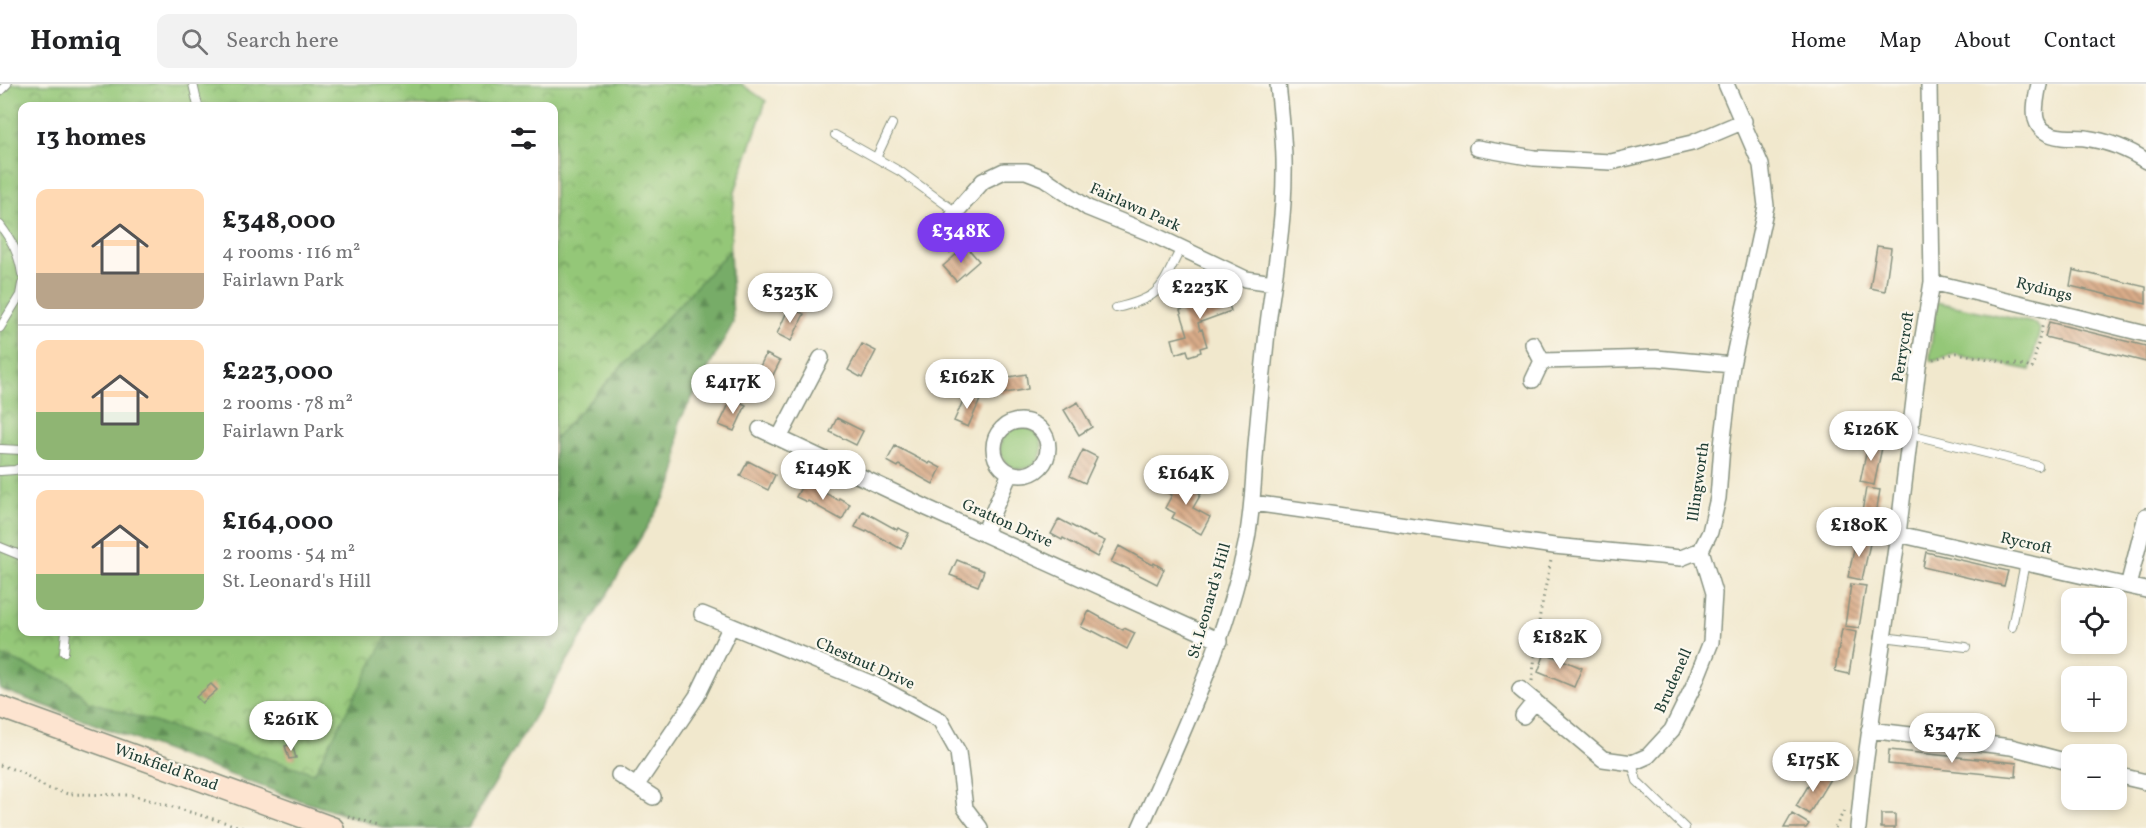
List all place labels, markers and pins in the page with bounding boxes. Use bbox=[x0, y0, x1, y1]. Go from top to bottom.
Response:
pin: £348K bbox=[919, 213, 1003, 264]
pin: £223K bbox=[1158, 269, 1242, 320]
pin: £323K bbox=[748, 273, 832, 324]
pin: £162K bbox=[925, 359, 1009, 410]
pin: £417K bbox=[691, 364, 775, 415]
pin: £126K bbox=[1829, 411, 1913, 462]
pin: £149K bbox=[781, 450, 865, 501]
pin: £164K bbox=[1144, 455, 1228, 506]
pin: £180K bbox=[1817, 507, 1901, 558]
pin: £182K bbox=[1518, 619, 1602, 670]
pin: £261K bbox=[249, 701, 333, 752]
pin: £347K bbox=[1910, 713, 1994, 764]
pin: £175K bbox=[1771, 742, 1855, 793]

